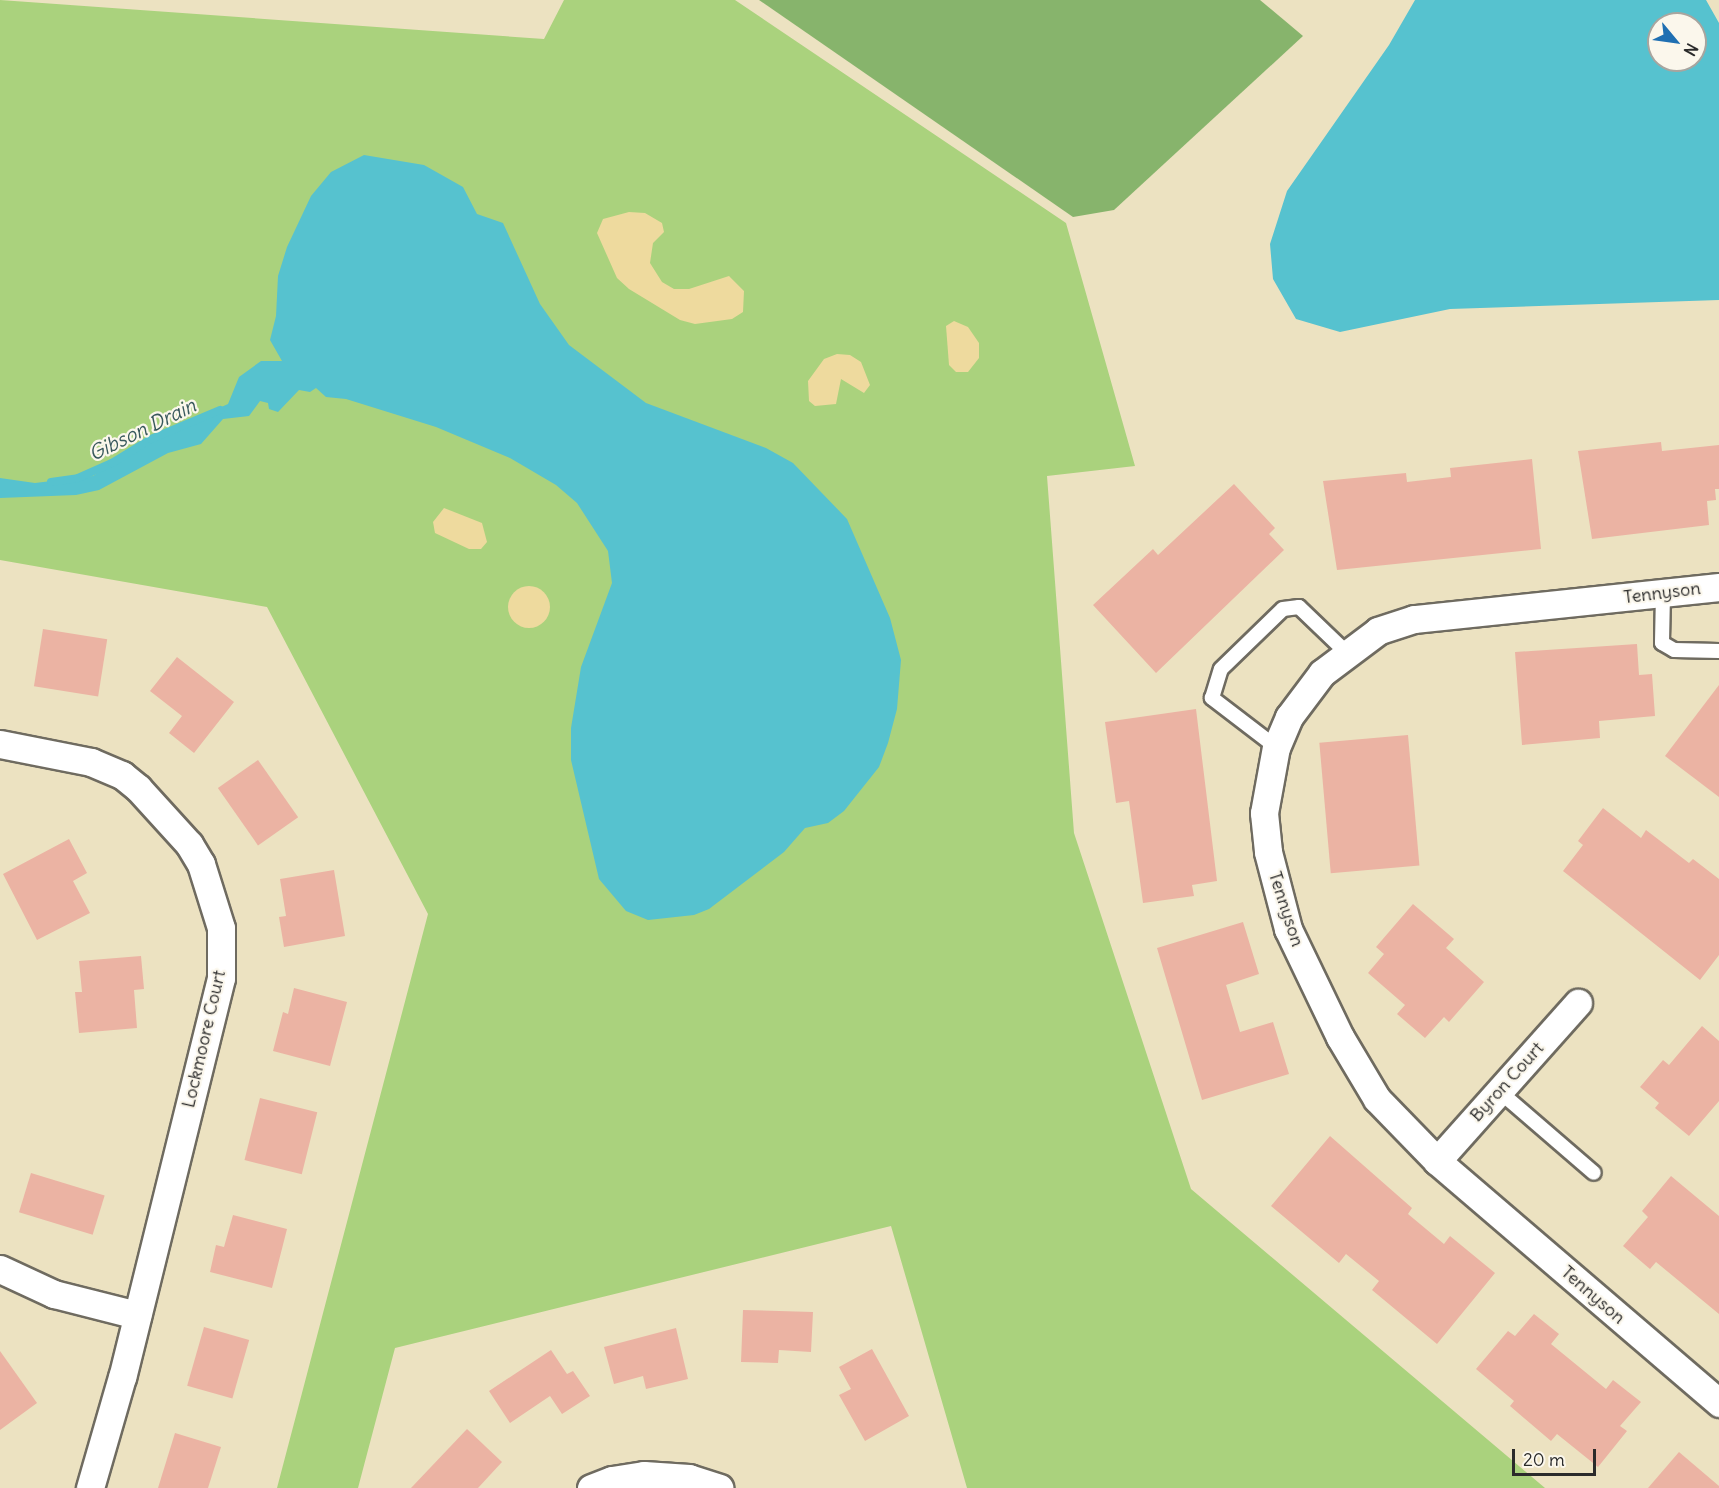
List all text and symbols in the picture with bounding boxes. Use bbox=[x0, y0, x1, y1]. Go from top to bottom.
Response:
north arrow bbox=[1647, 12, 1707, 72]
text: N bbox=[1680, 40, 1702, 59]
water label: Gibson Drain bbox=[85, 393, 199, 465]
street label: Tennyson bbox=[1622, 578, 1702, 608]
street label: Tennyson bbox=[1264, 869, 1308, 949]
street label: Lockmoore Court bbox=[178, 968, 230, 1110]
street label: Byron Court bbox=[1466, 1038, 1548, 1126]
street label: Tennyson bbox=[1557, 1261, 1629, 1329]
scale bar bbox=[1515, 1437, 1599, 1475]
text: 20 m bbox=[1523, 1448, 1565, 1471]

